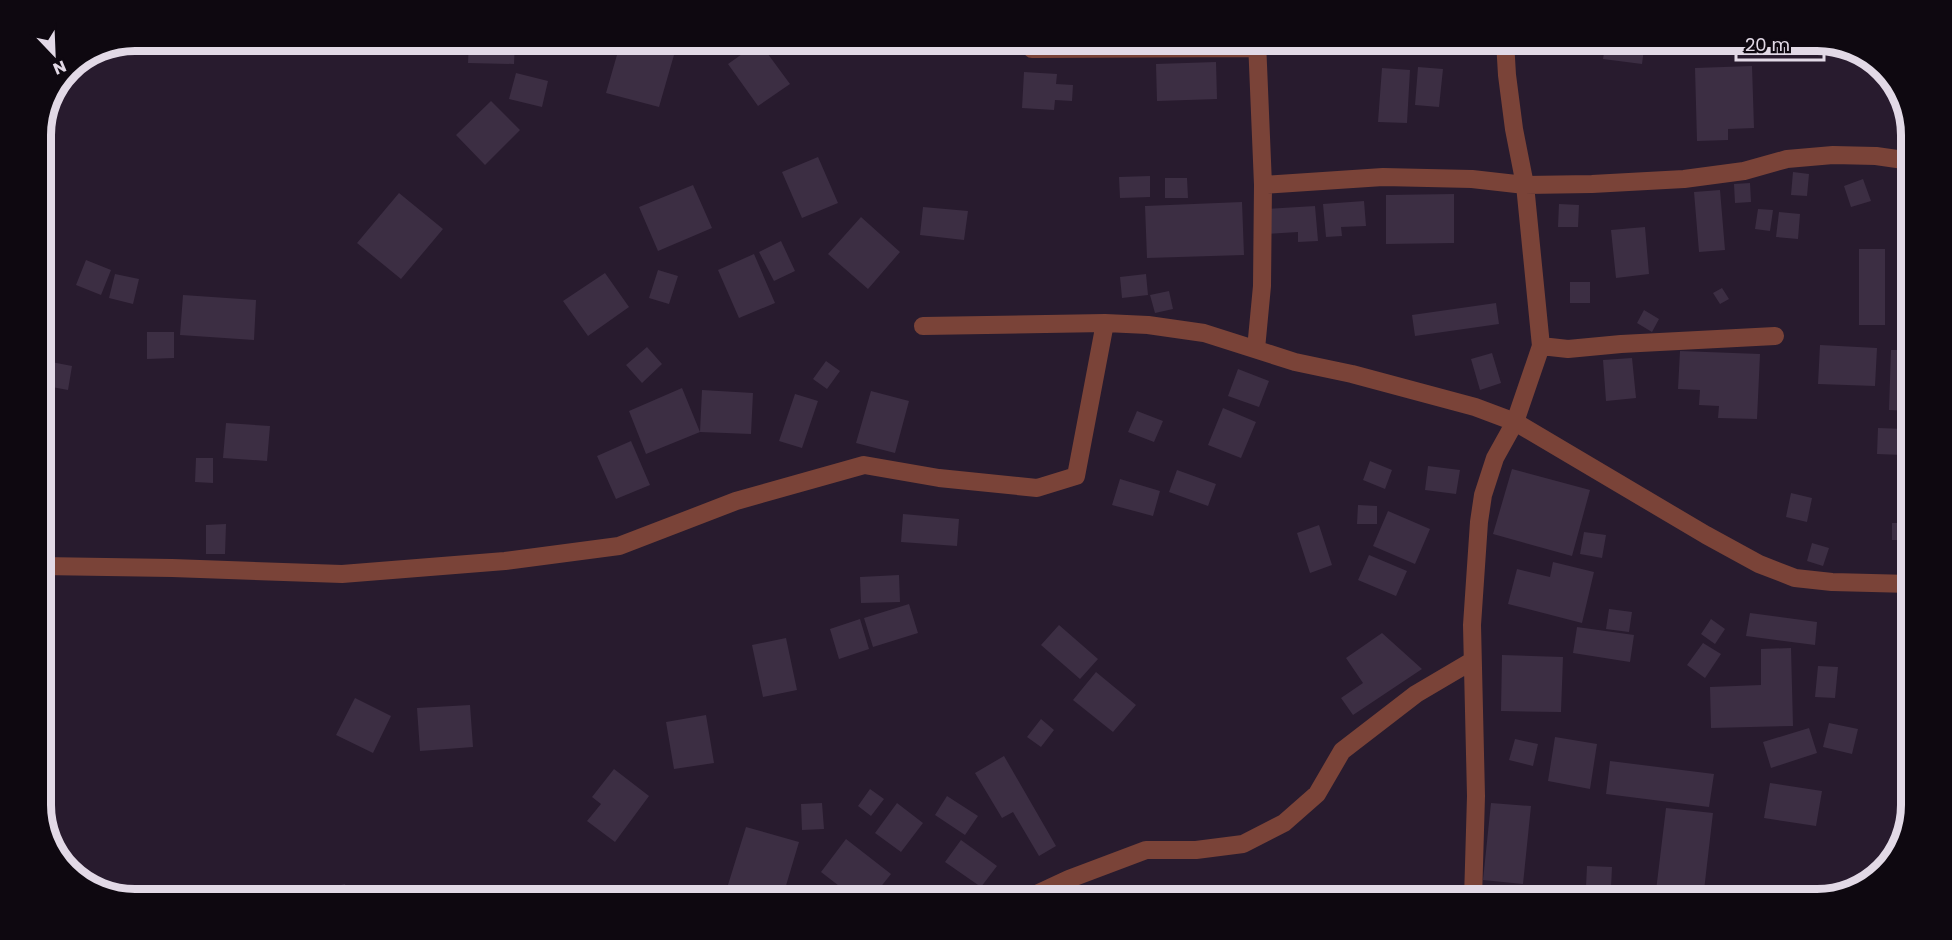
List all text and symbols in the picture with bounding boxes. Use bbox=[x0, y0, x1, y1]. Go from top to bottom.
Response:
north arrow bbox=[24, 24, 84, 84]
scale bar bbox=[1736, 24, 1824, 62]
text: 20 m bbox=[1745, 32, 1790, 57]
text: N bbox=[50, 54, 70, 80]

